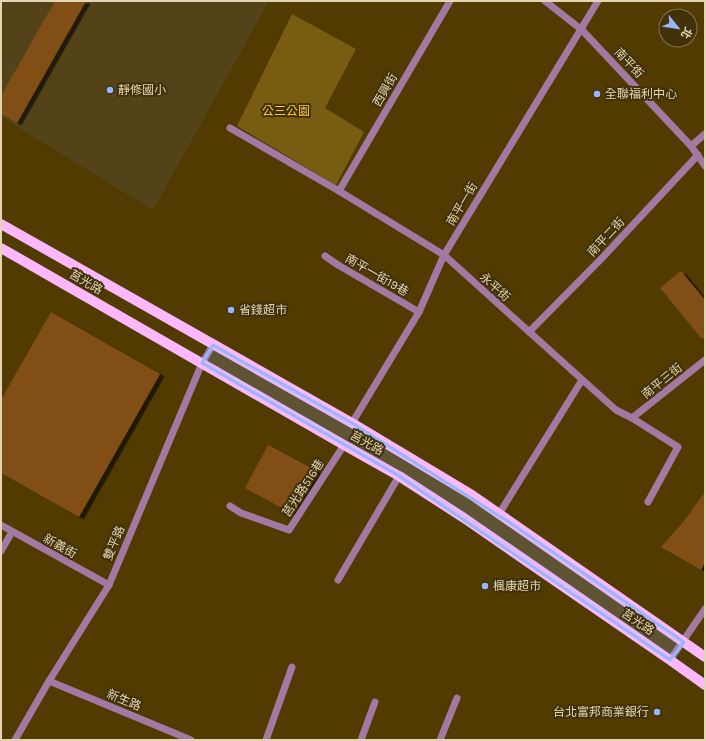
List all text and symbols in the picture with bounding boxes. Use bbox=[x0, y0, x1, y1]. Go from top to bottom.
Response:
north arrow bbox=[658, 8, 698, 48]
text: 北 bbox=[678, 25, 695, 41]
street label: 南平街 bbox=[612, 45, 646, 81]
street label: 西興街 bbox=[370, 71, 400, 109]
place label: 靜修國小 bbox=[118, 83, 166, 97]
marker: 靜修國小 bbox=[105, 85, 115, 95]
place label: 全聯福利中心 bbox=[605, 87, 677, 101]
marker: 全聯福利中心 bbox=[592, 89, 602, 99]
park label: 公三公園 bbox=[262, 104, 310, 118]
street label: 南平一街 bbox=[444, 180, 480, 228]
street label: 南平二街 bbox=[585, 215, 627, 259]
street label: 南平一街19巷 bbox=[343, 251, 411, 299]
street label: 莒光路 bbox=[67, 267, 105, 297]
street label: 永平街 bbox=[477, 270, 513, 304]
place label: 省錢超市 bbox=[239, 303, 287, 317]
marker: 省錢超市 bbox=[226, 305, 236, 315]
street label: 南平三街 bbox=[639, 360, 685, 402]
street label: 莒光路 bbox=[348, 428, 386, 458]
street label: 莒光路516巷 bbox=[279, 457, 327, 519]
street label: 雙平路 bbox=[101, 524, 127, 562]
street label: 新義街 bbox=[41, 531, 79, 561]
place label: 楓康超市 bbox=[493, 579, 541, 593]
marker: 楓康超市 bbox=[480, 581, 490, 591]
street label: 莒光路 bbox=[619, 606, 657, 638]
street label: 新生路 bbox=[105, 687, 143, 713]
place label: 台北富邦商業銀行 bbox=[553, 705, 649, 719]
marker: 台北富邦商業銀行 bbox=[652, 707, 662, 717]

